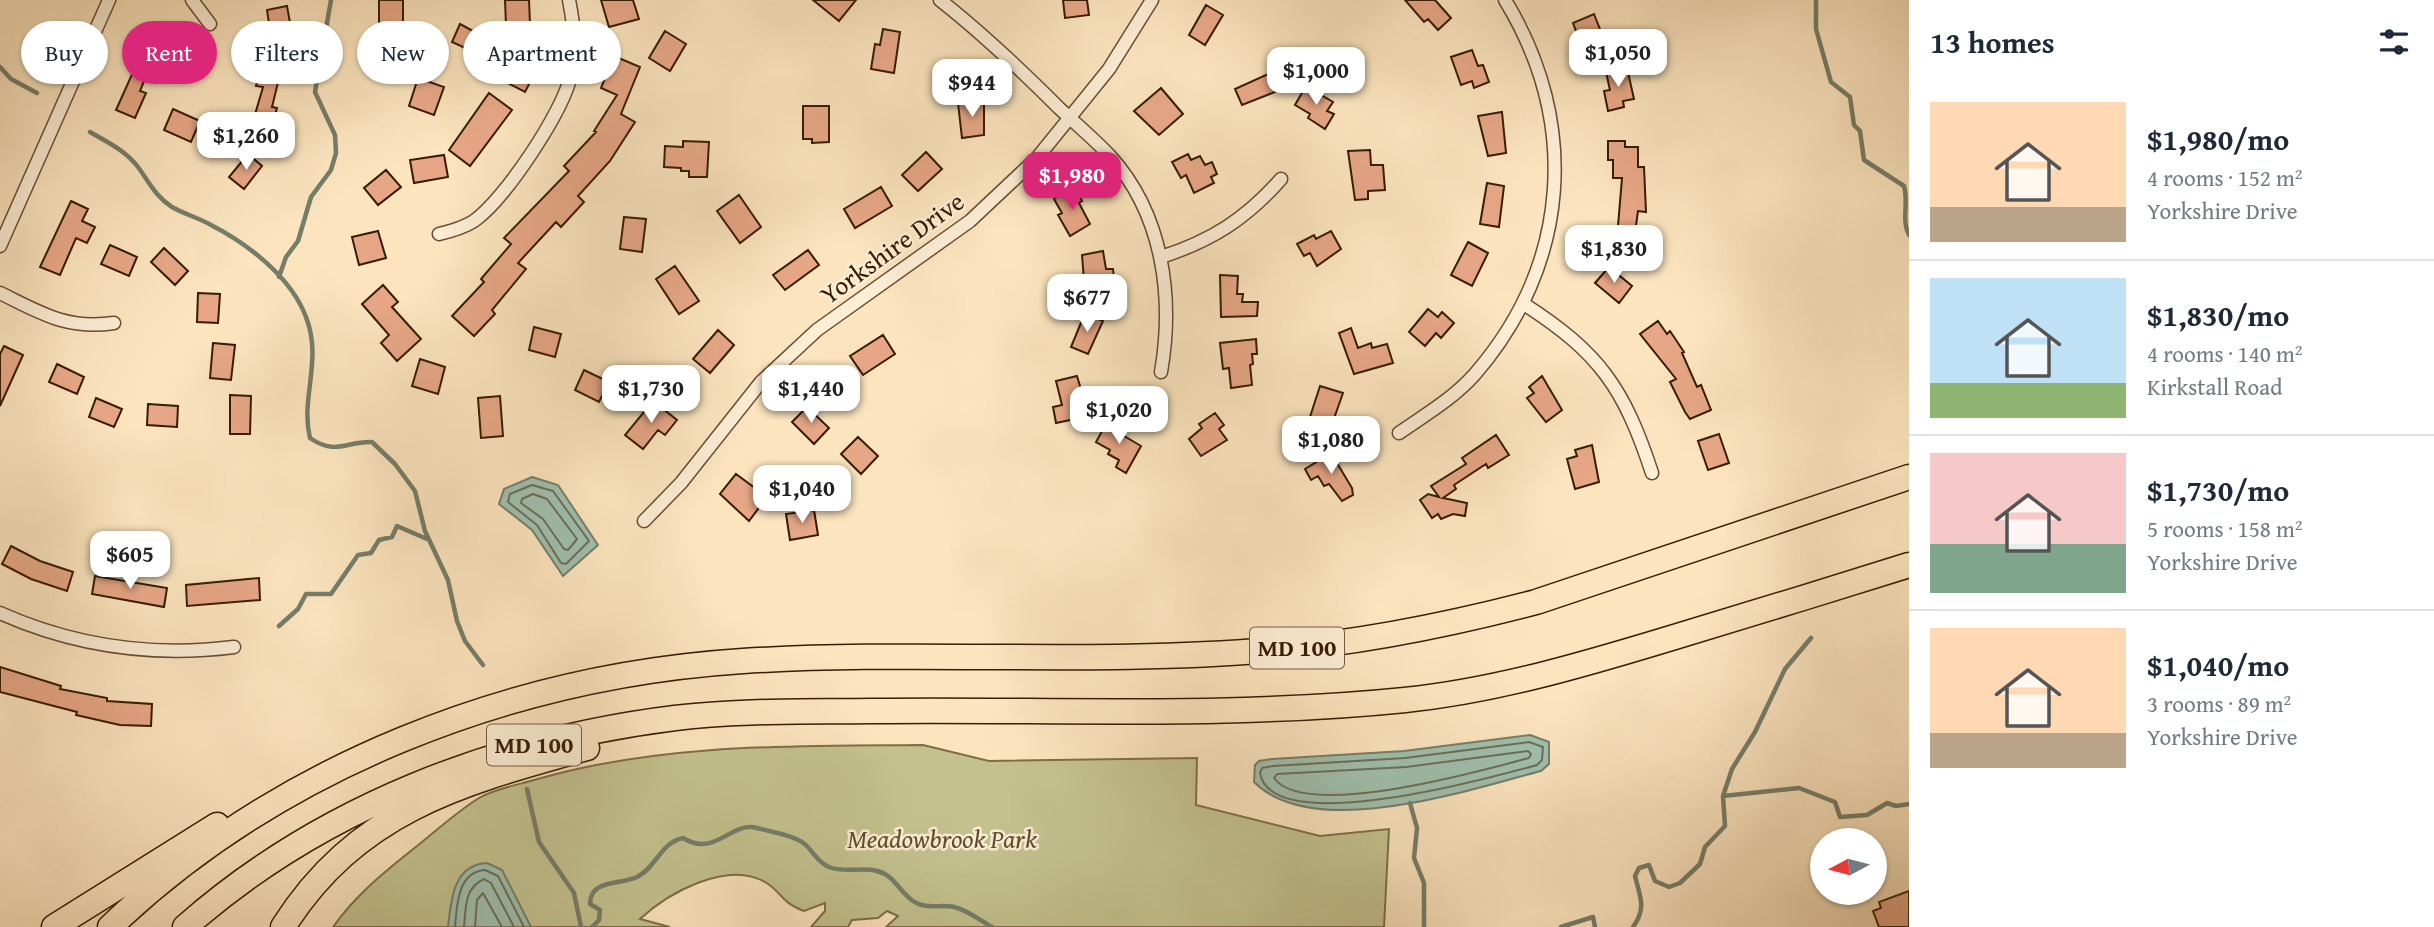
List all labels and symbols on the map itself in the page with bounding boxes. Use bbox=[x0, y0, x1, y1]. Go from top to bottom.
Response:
pin: $1,050 bbox=[1561, 29, 1675, 89]
pin: $1,000 bbox=[1259, 48, 1373, 107]
pin: $944 bbox=[931, 60, 1013, 119]
pin: $1,260 bbox=[189, 113, 303, 172]
pin: $1,980 bbox=[1015, 152, 1129, 212]
street label: Yorkshire Drive bbox=[811, 182, 972, 313]
pin: $1,830 bbox=[1557, 226, 1671, 285]
pin: $677 bbox=[1046, 274, 1128, 334]
pin: $1,730 bbox=[594, 366, 708, 425]
pin: $1,440 bbox=[754, 366, 868, 425]
pin: $1,020 bbox=[1062, 386, 1176, 446]
pin: $1,080 bbox=[1274, 416, 1388, 476]
pin: $1,040 bbox=[745, 466, 859, 525]
pin: $605 bbox=[89, 532, 171, 591]
road number: MD 100 bbox=[1250, 628, 1344, 668]
road number: MD 100 bbox=[487, 724, 581, 766]
park label: Meadowbrook Park bbox=[847, 819, 1037, 858]
north arrow bbox=[1810, 828, 1886, 905]

